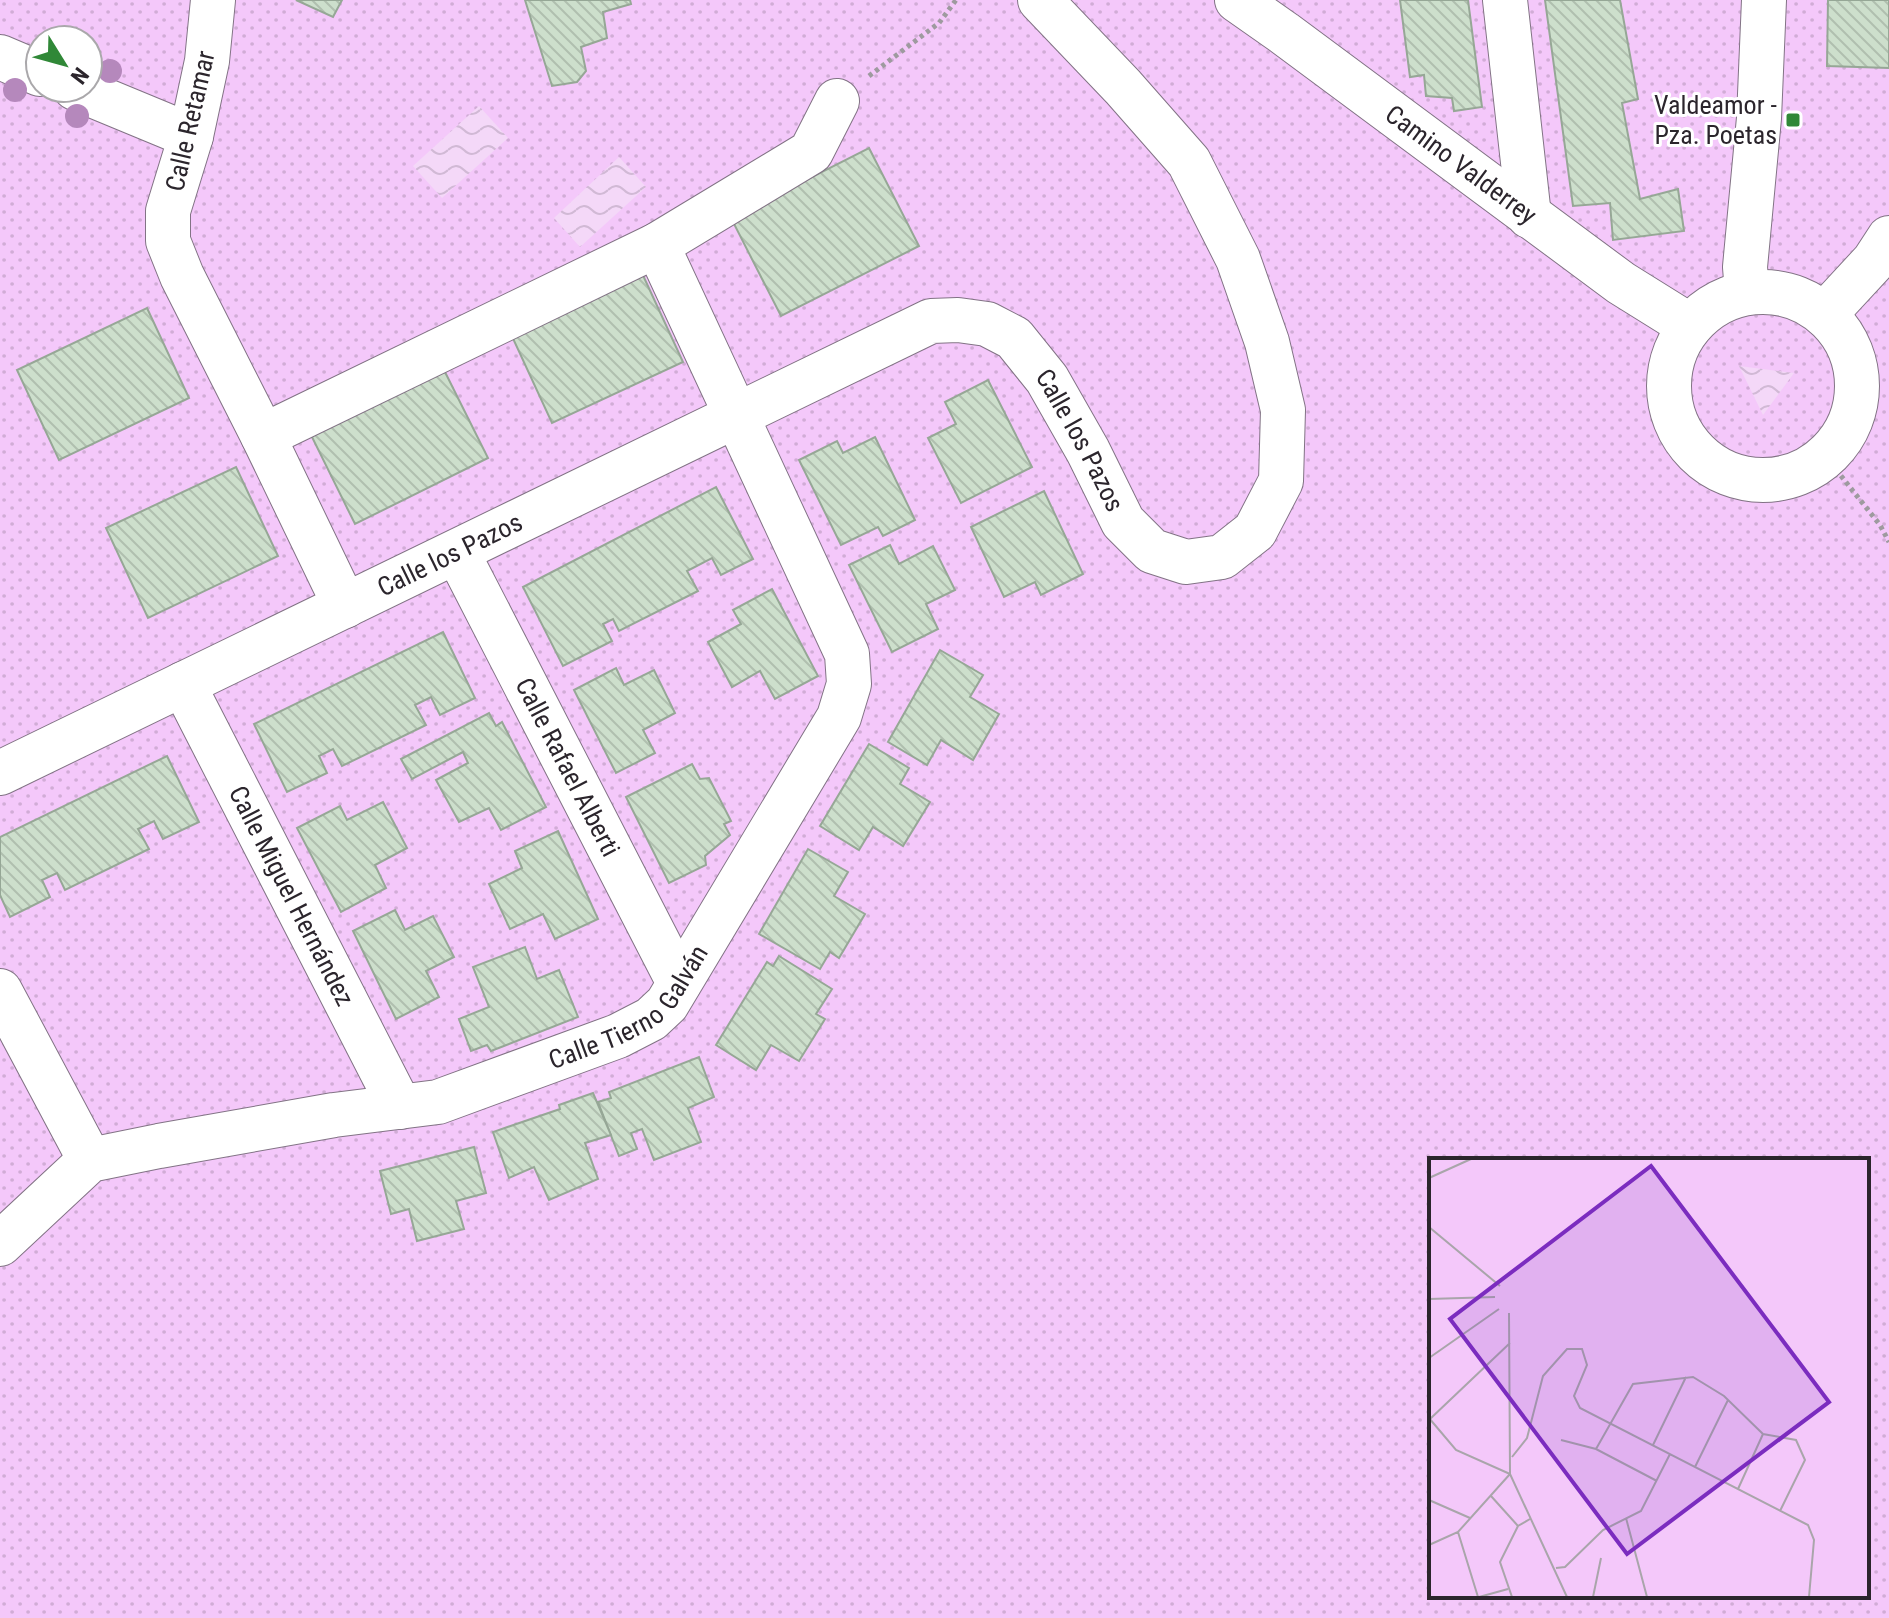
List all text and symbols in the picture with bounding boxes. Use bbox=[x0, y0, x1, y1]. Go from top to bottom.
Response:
north arrow bbox=[24, 24, 104, 104]
street label: Calle Retamar bbox=[159, 48, 221, 194]
text: N bbox=[66, 63, 94, 89]
place label: Valdeamor - Pza. Poetas bbox=[1654, 90, 1777, 150]
street label: Camino Valderrey bbox=[1380, 99, 1543, 230]
marker: Valdeamor - Pza. Poetas bbox=[1784, 111, 1802, 129]
street label: Calle los Pazos bbox=[1030, 363, 1130, 516]
street label: Calle los Pazos bbox=[373, 507, 527, 602]
street label: Calle Rafael Alberti bbox=[509, 673, 626, 861]
street label: Calle Miguel Hernández bbox=[223, 781, 360, 1011]
street label: Calle Tierno Galván bbox=[545, 940, 714, 1075]
inset map bbox=[1429, 1158, 1869, 1598]

